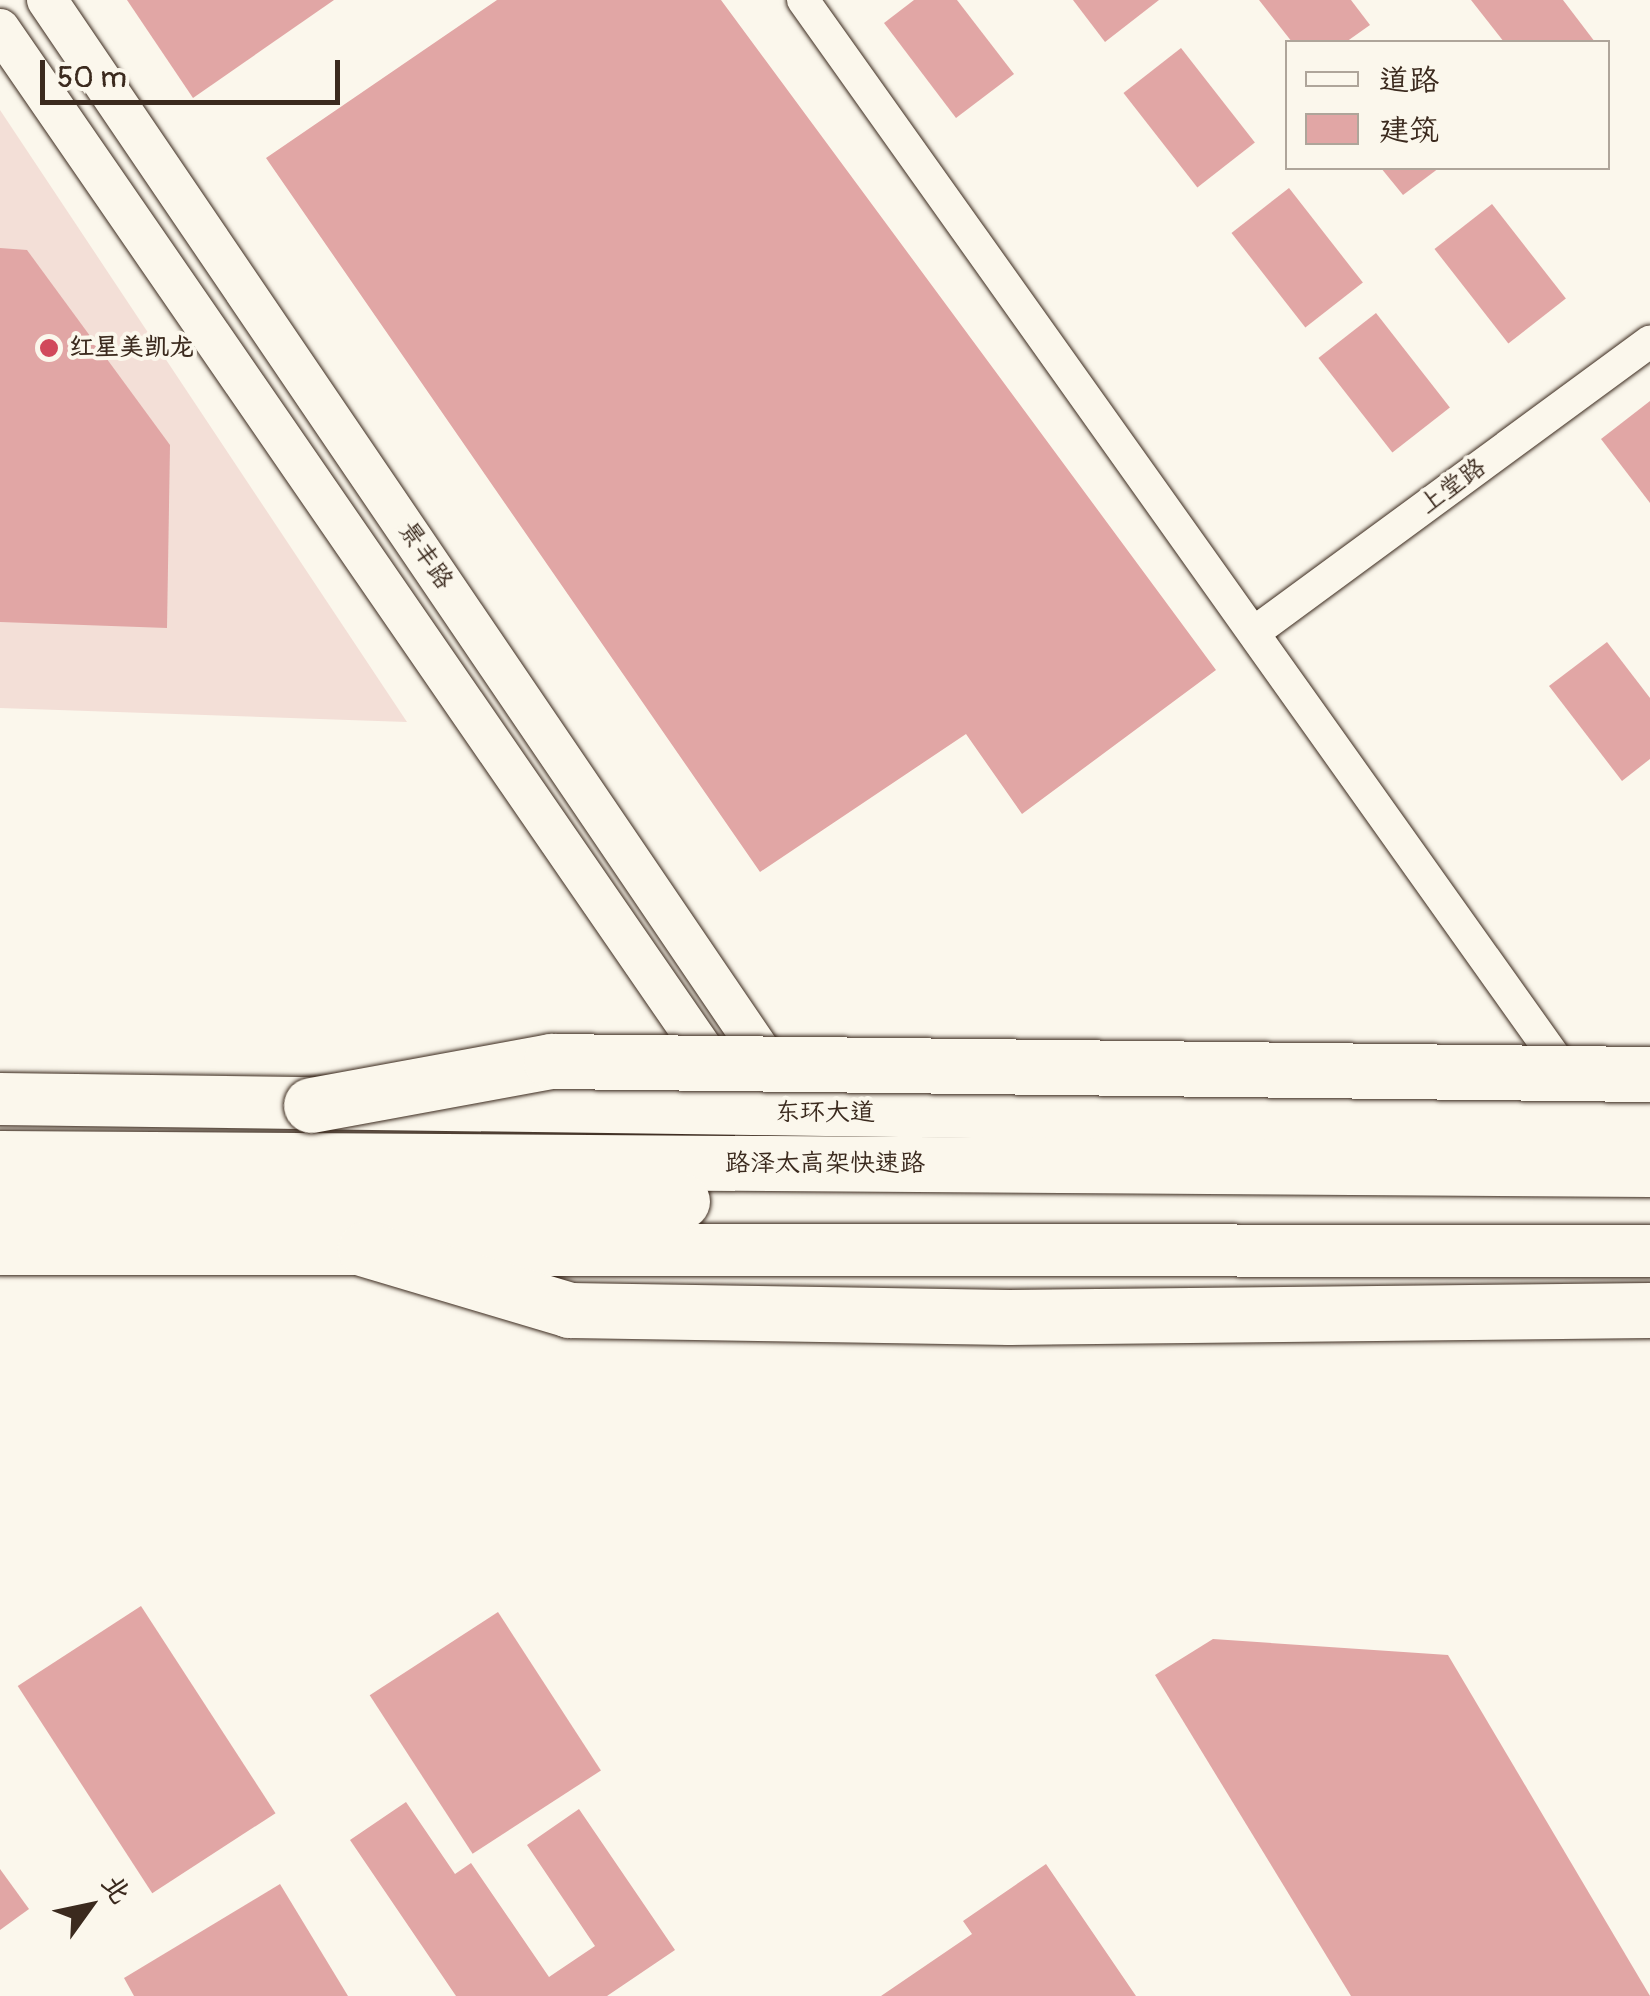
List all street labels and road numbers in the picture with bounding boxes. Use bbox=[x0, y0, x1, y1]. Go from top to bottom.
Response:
street label: 上堂路 bbox=[1414, 453, 1492, 521]
street label: 景丰路 bbox=[392, 517, 458, 595]
street label: 东环大道 bbox=[775, 1098, 875, 1128]
street label: 路泽太高架快速路 bbox=[725, 1149, 925, 1179]

